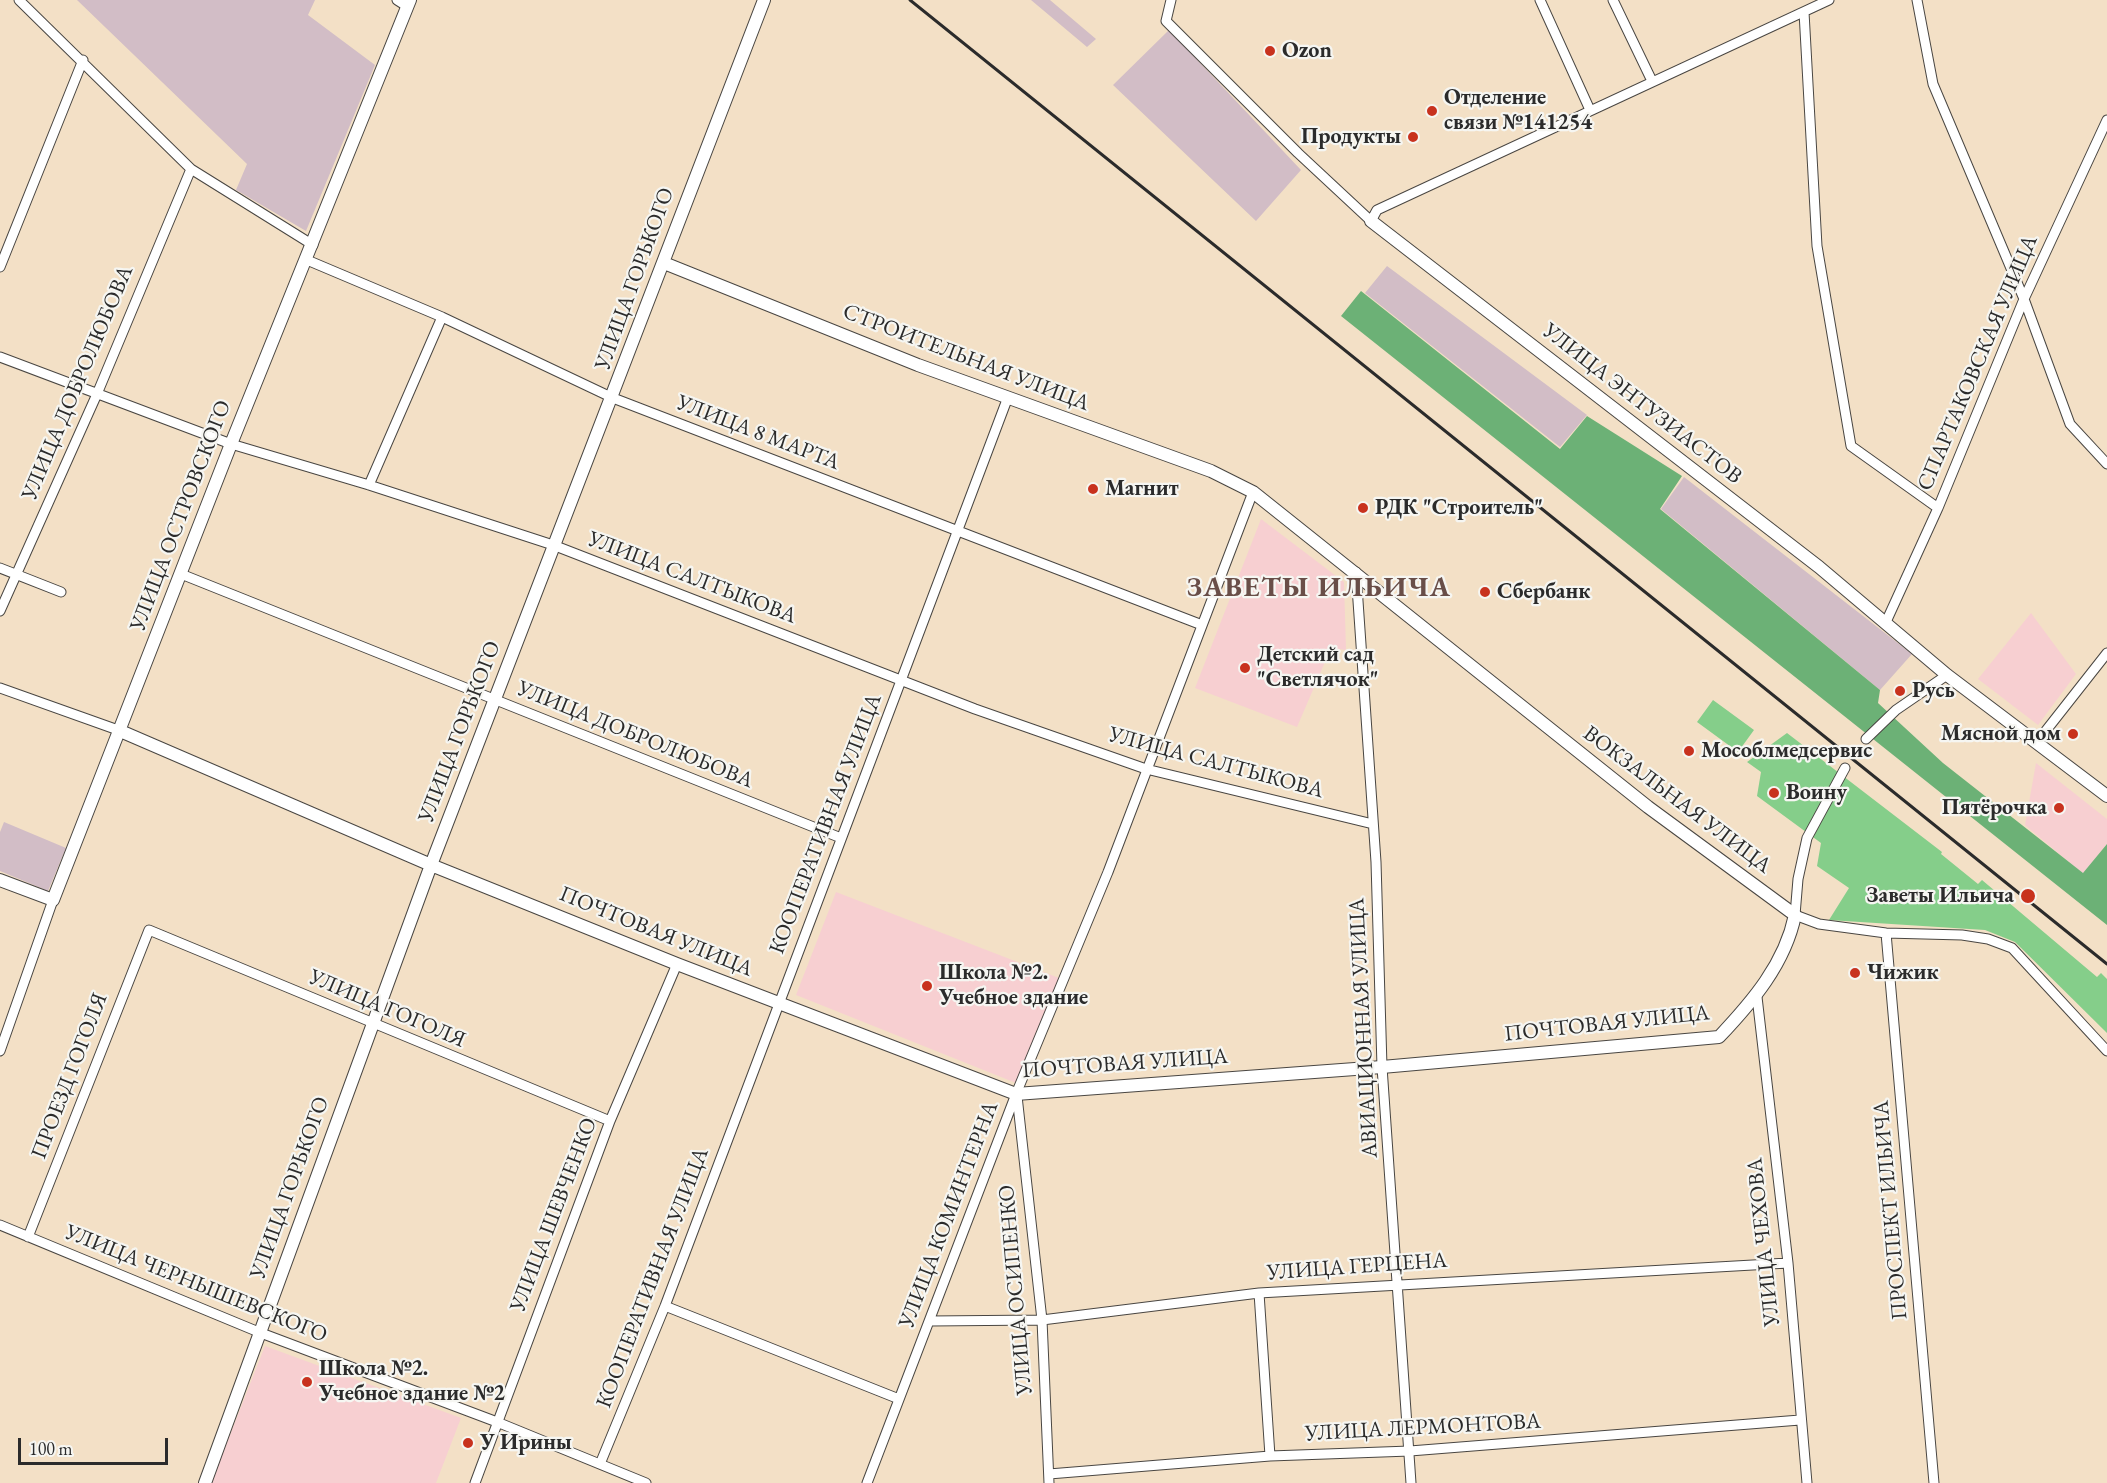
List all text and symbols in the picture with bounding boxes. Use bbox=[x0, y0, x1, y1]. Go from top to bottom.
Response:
place label: Ozon bbox=[1282, 38, 1332, 64]
marker: Ozon bbox=[1263, 44, 1277, 58]
place label: Отделение связи №141254 bbox=[1444, 85, 1592, 136]
marker: Отделение связи №141254 bbox=[1425, 104, 1439, 118]
place label: Продукты bbox=[1301, 124, 1401, 150]
marker: Продукты bbox=[1406, 130, 1420, 144]
street label: УЛИЦА ГОРЬКОГО bbox=[590, 184, 680, 374]
street label: СПАРТАКОВСКАЯ УЛИЦА bbox=[1912, 231, 2044, 495]
street label: УЛИЦА ДОБРОЛЮБОВА bbox=[17, 262, 139, 504]
street label: СТРОИТЕЛЬНАЯ УЛИЦА bbox=[839, 299, 1093, 417]
street label: УЛИЦА ЭНТУЗИАСТОВ bbox=[1537, 318, 1747, 490]
street label: УЛИЦА 8 МАРТА bbox=[673, 390, 843, 476]
street label: УЛИЦА ОСТРОВСКОГО bbox=[125, 397, 237, 635]
place label: Магнит bbox=[1105, 476, 1179, 502]
marker: Магнит bbox=[1086, 482, 1100, 496]
place label: РДК "Строитель" bbox=[1375, 495, 1543, 521]
marker: РДК "Строитель" bbox=[1356, 501, 1370, 515]
street label: УЛИЦА САЛТЫКОВА bbox=[584, 526, 800, 630]
district label: ЗАВЕТЫ ИЛЬИЧА bbox=[1187, 571, 1451, 605]
place label: Сбербанк bbox=[1497, 579, 1590, 605]
marker: Сбербанк bbox=[1478, 585, 1492, 599]
street label: УЛИЦА ГОРЬКОГО bbox=[413, 637, 507, 827]
place label: Детский сад "Светлячок" bbox=[1257, 642, 1378, 694]
marker: Детский сад "Светлячок" bbox=[1238, 661, 1252, 675]
street label: УЛИЦА ДОБРОЛЮБОВА bbox=[513, 675, 757, 795]
place label: Русь bbox=[1912, 678, 1955, 704]
marker: Русь bbox=[1893, 684, 1907, 698]
street label: КООПЕРАТИВНАЯ УЛИЦА bbox=[764, 690, 888, 958]
street label: ВОКЗАЛЬНАЯ УЛИЦА bbox=[1578, 721, 1776, 879]
place label: Мясной дом bbox=[1941, 721, 2061, 747]
street label: УЛИЦА САЛТЫКОВА bbox=[1106, 722, 1326, 804]
marker: Мясной дом bbox=[2066, 727, 2080, 741]
place label: Мособлмедсервис bbox=[1701, 738, 1872, 764]
marker: Мособлмедсервис bbox=[1682, 744, 1696, 758]
place label: Воину bbox=[1786, 780, 1847, 806]
marker: Воину bbox=[1767, 786, 1781, 800]
place label: Пятёрочка bbox=[1942, 795, 2047, 821]
marker: Пятёрочка bbox=[2052, 801, 2066, 815]
street label: ПОЧТОВАЯ УЛИЦА bbox=[555, 881, 757, 983]
place label: Заветы Ильича bbox=[1866, 883, 2014, 909]
marker: Заветы Ильича bbox=[2019, 887, 2037, 905]
street label: АВИАЦИОННАЯ УЛИЦА bbox=[1344, 897, 1384, 1159]
place label: Школа №2. Учебное здание bbox=[939, 960, 1088, 1011]
place label: Чижик bbox=[1867, 960, 1939, 986]
street label: УЛИЦА ГОГОЛЯ bbox=[305, 964, 469, 1054]
marker: Чижик bbox=[1848, 966, 1862, 980]
marker: Школа №2. Учебное здание bbox=[920, 979, 934, 993]
street label: ПРОЕЗД ГОГОЛЯ bbox=[26, 989, 114, 1163]
street label: ПОЧТОВАЯ УЛИЦА bbox=[1503, 1000, 1711, 1048]
street label: ПОЧТОВАЯ УЛИЦА bbox=[1021, 1044, 1229, 1084]
street label: УЛИЦА ГОРЬКОГО bbox=[245, 1093, 335, 1283]
street label: УЛИЦА КОМИНТЕРНА bbox=[894, 1098, 1004, 1332]
street label: ПРОСПЕКТ ИЛЬИЧА bbox=[1868, 1099, 1914, 1321]
street label: УЛИЦА ШЕВЧЕНКО bbox=[505, 1114, 603, 1316]
street label: КООПЕРАТИВНАЯ УЛИЦА bbox=[591, 1144, 715, 1412]
street label: УЛИЦА ЧЕХОВА bbox=[1742, 1156, 1786, 1328]
street label: УЛИЦА ОСИПЕНКО bbox=[994, 1184, 1038, 1396]
street label: УЛИЦА ЧЕРНЫШЕВСКОГО bbox=[61, 1219, 331, 1349]
street label: УЛИЦА ГЕРЦЕНА bbox=[1266, 1248, 1448, 1286]
place label: Школа №2. Учебное здание №2 bbox=[319, 1356, 505, 1408]
marker: Школа №2. Учебное здание №2 bbox=[300, 1375, 314, 1389]
street label: УЛИЦА ЛЕРМОНТОВА bbox=[1304, 1409, 1542, 1447]
scale bar bbox=[21, 1426, 171, 1464]
place label: У Ирины bbox=[480, 1430, 572, 1456]
marker: У Ирины bbox=[461, 1436, 475, 1450]
text: 100 m bbox=[29, 1437, 73, 1460]

